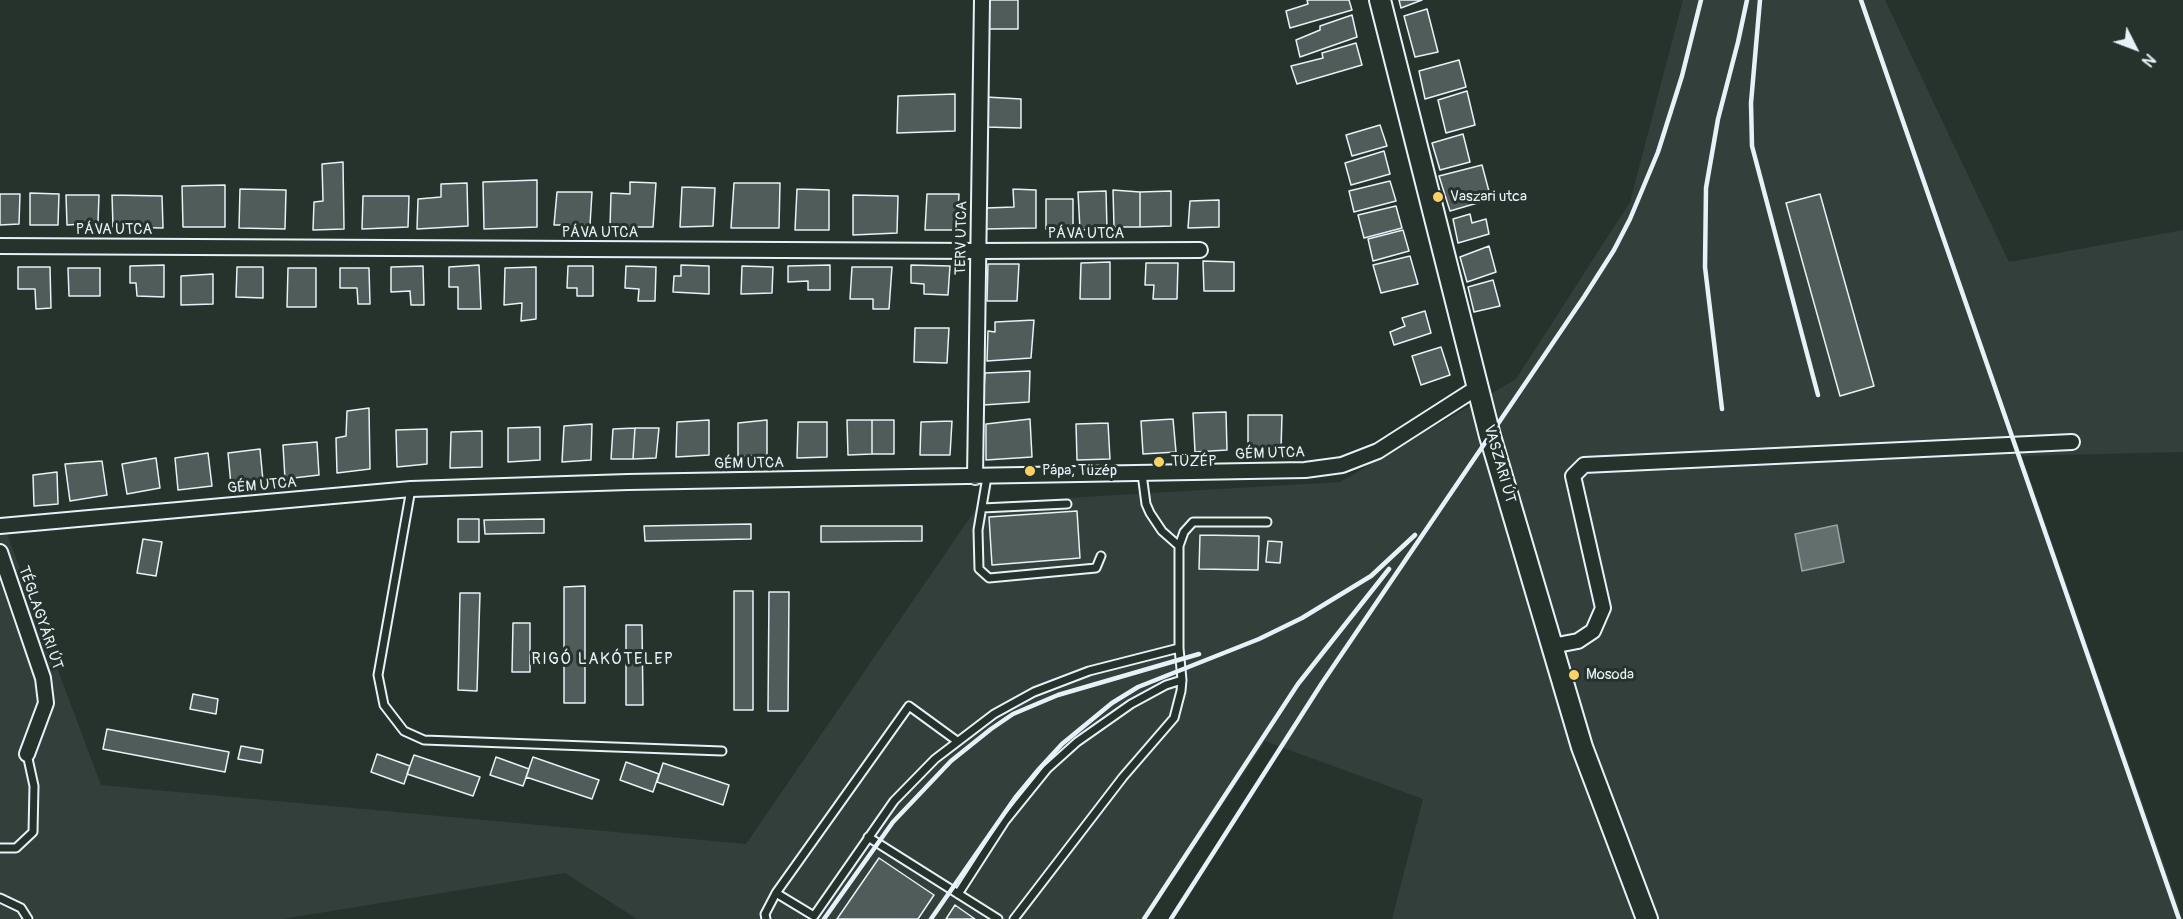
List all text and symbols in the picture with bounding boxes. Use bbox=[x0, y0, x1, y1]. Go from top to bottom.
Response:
north arrow bbox=[2105, 18, 2165, 78]
text: N bbox=[2137, 49, 2159, 71]
place label: Vaszari utca bbox=[1450, 188, 1527, 206]
marker: Vaszari utca bbox=[1431, 190, 1445, 204]
street label: TERV UTCA bbox=[952, 201, 972, 275]
street label: PÁVA UTCA bbox=[76, 221, 152, 239]
street label: PÁVA UTCA bbox=[562, 224, 638, 242]
street label: PÁVA UTCA bbox=[1048, 225, 1124, 243]
street label: VASZARI ÚT bbox=[1479, 423, 1519, 505]
street label: GÉM UTCA bbox=[1235, 444, 1305, 464]
place label: TÜZÉP bbox=[1171, 453, 1216, 471]
street label: GÉM UTCA bbox=[714, 454, 784, 474]
marker: TÜZÉP bbox=[1152, 455, 1166, 469]
place label: Pápa, Tüzép bbox=[1042, 462, 1117, 480]
marker: Pápa, Tüzép bbox=[1023, 464, 1037, 478]
street label: GÉM UTCA bbox=[227, 474, 297, 498]
street label: TÉGLAGYÁRI ÚT bbox=[14, 564, 66, 672]
district label: RIGÓ LAKÓTELEP bbox=[532, 650, 674, 670]
place label: Mosoda bbox=[1586, 666, 1634, 684]
marker: Mosoda bbox=[1567, 668, 1581, 682]

